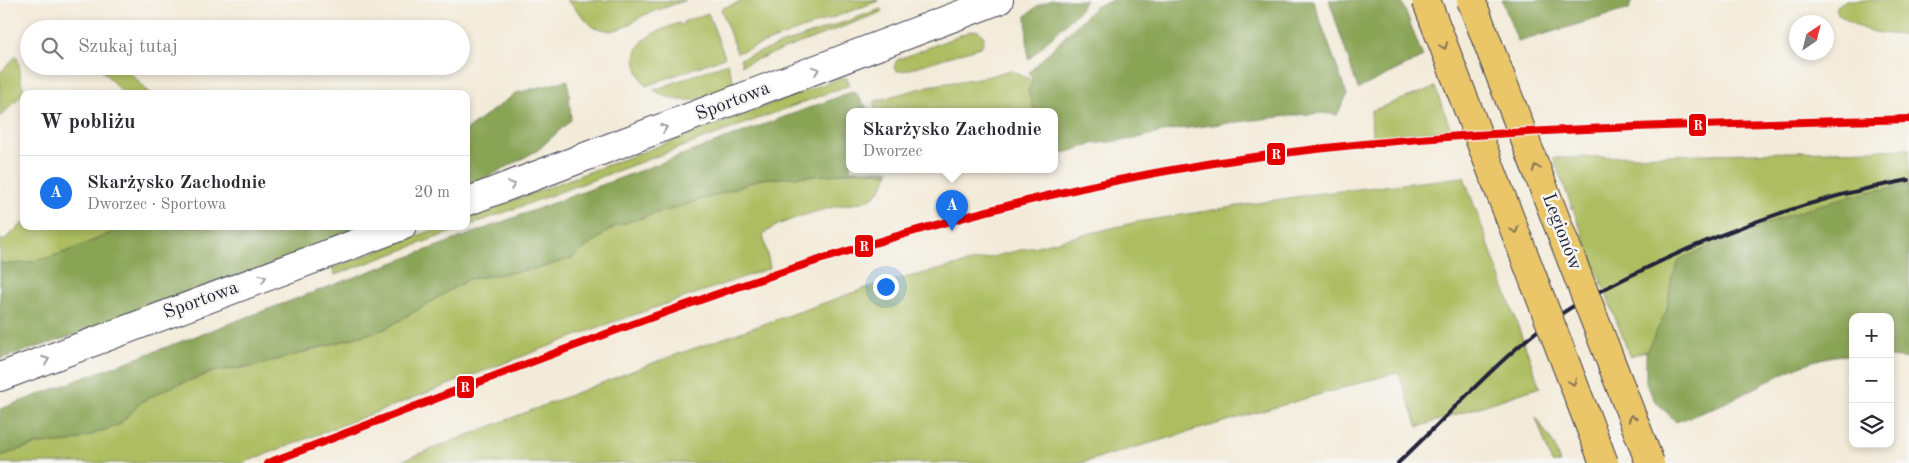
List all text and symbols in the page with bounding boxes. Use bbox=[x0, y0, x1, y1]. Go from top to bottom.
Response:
north arrow bbox=[1789, 15, 1834, 60]
search box bbox=[20, 20, 470, 75]
icon: search bbox=[38, 34, 66, 62]
text: Szukaj tutaj bbox=[78, 38, 178, 57]
one-way arrow bbox=[1438, 41, 1448, 49]
one-way arrow bbox=[811, 66, 820, 76]
street label: Sportowa bbox=[693, 79, 773, 125]
popup bbox=[846, 108, 1058, 173]
text: W pobliżu bbox=[40, 112, 135, 133]
line badge: R bbox=[1688, 113, 1707, 137]
text: R bbox=[1693, 119, 1703, 133]
text: Skarżysko Zachodnie bbox=[862, 121, 1042, 140]
one-way arrow bbox=[659, 124, 668, 134]
line badge: R bbox=[1266, 142, 1286, 166]
text: Dworzec bbox=[862, 144, 922, 160]
text: R bbox=[1271, 148, 1281, 162]
one-way arrow bbox=[1532, 164, 1542, 173]
text: Skarżysko Zachodnie bbox=[87, 174, 266, 193]
one-way arrow bbox=[507, 181, 516, 191]
text: A bbox=[50, 185, 62, 201]
text: 20 m bbox=[414, 185, 450, 201]
pin: A bbox=[936, 190, 968, 231]
street label: Legionów bbox=[1538, 191, 1584, 273]
text: Dworzec · Sportowa bbox=[87, 197, 226, 213]
one-way arrow bbox=[1509, 225, 1519, 234]
line badge: R bbox=[854, 234, 874, 258]
text: R bbox=[859, 240, 869, 254]
one-way arrow bbox=[259, 274, 267, 284]
your location bbox=[873, 274, 899, 300]
street label: Sportowa bbox=[161, 279, 242, 323]
map controls bbox=[1849, 313, 1894, 448]
button: + bbox=[1849, 313, 1894, 358]
one-way arrow bbox=[41, 355, 49, 365]
button: − bbox=[1849, 358, 1894, 403]
line badge: R bbox=[456, 375, 475, 399]
one-way arrow bbox=[1567, 377, 1577, 385]
text: R bbox=[460, 381, 470, 395]
button: layers bbox=[1849, 403, 1894, 448]
one-way arrow bbox=[1628, 414, 1638, 422]

